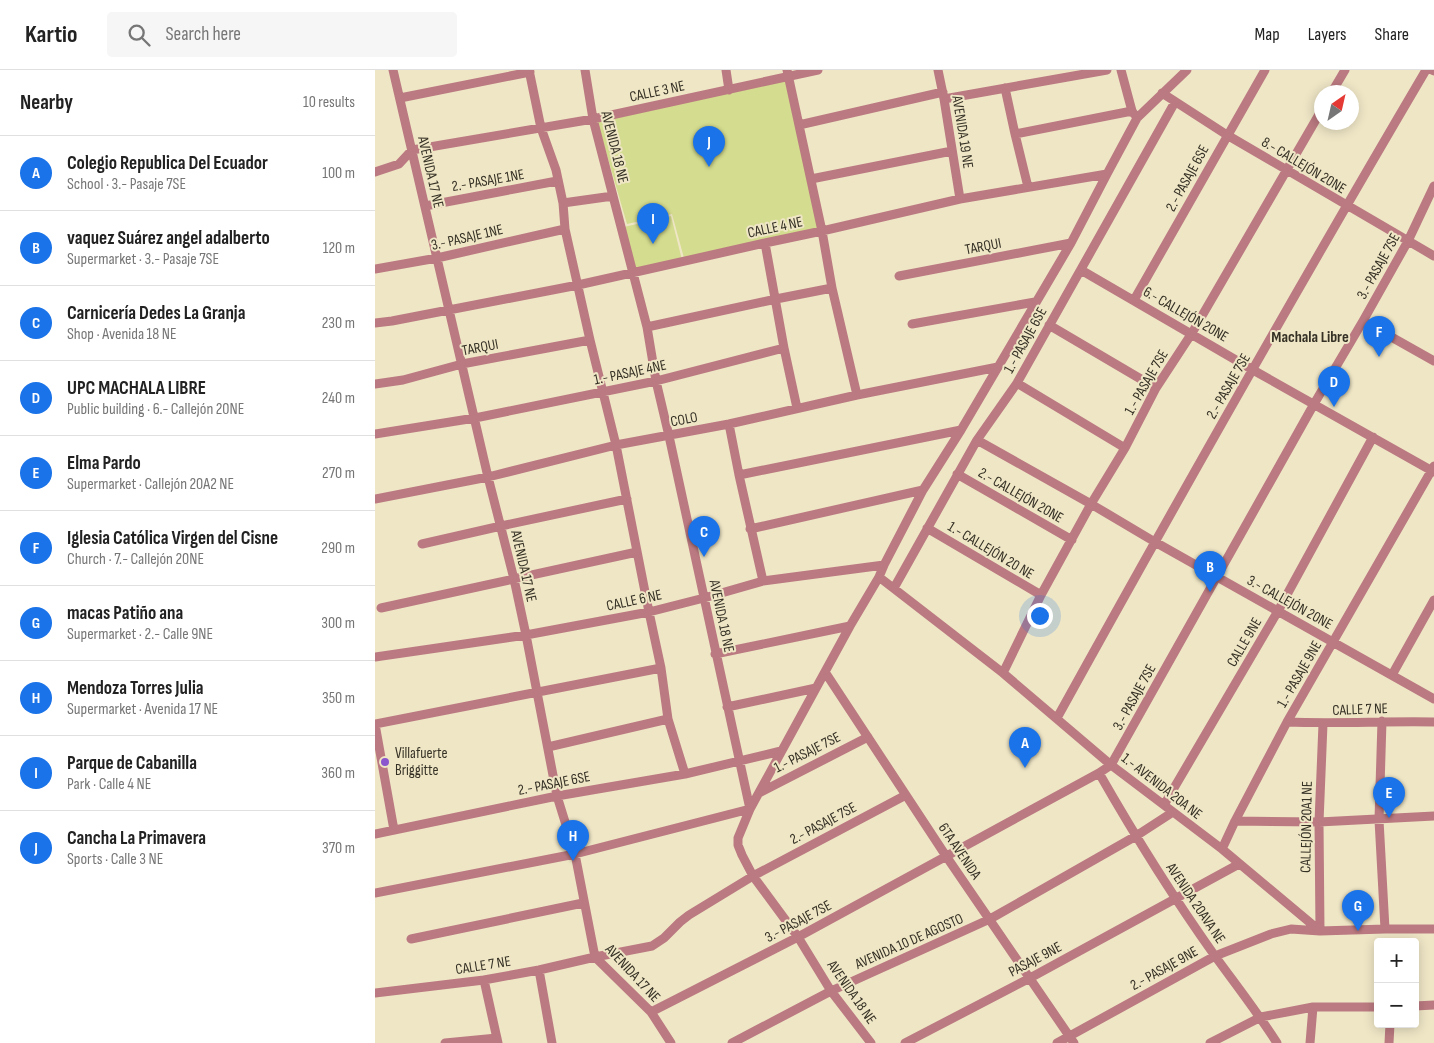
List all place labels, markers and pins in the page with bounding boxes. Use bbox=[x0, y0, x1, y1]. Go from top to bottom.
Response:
pin: J bbox=[693, 126, 725, 167]
pin: I bbox=[637, 203, 669, 244]
pin: F bbox=[1363, 316, 1395, 357]
pin: D bbox=[1318, 366, 1350, 407]
pin: C bbox=[688, 516, 720, 557]
pin: B bbox=[1194, 551, 1226, 592]
pin: A bbox=[1009, 727, 1041, 768]
place label: Villafuerte Briggitte bbox=[395, 744, 448, 780]
marker: Villafuerte Briggitte bbox=[379, 756, 391, 768]
pin: E bbox=[1373, 777, 1405, 818]
pin: H bbox=[557, 820, 589, 861]
pin: G bbox=[1342, 890, 1374, 931]

